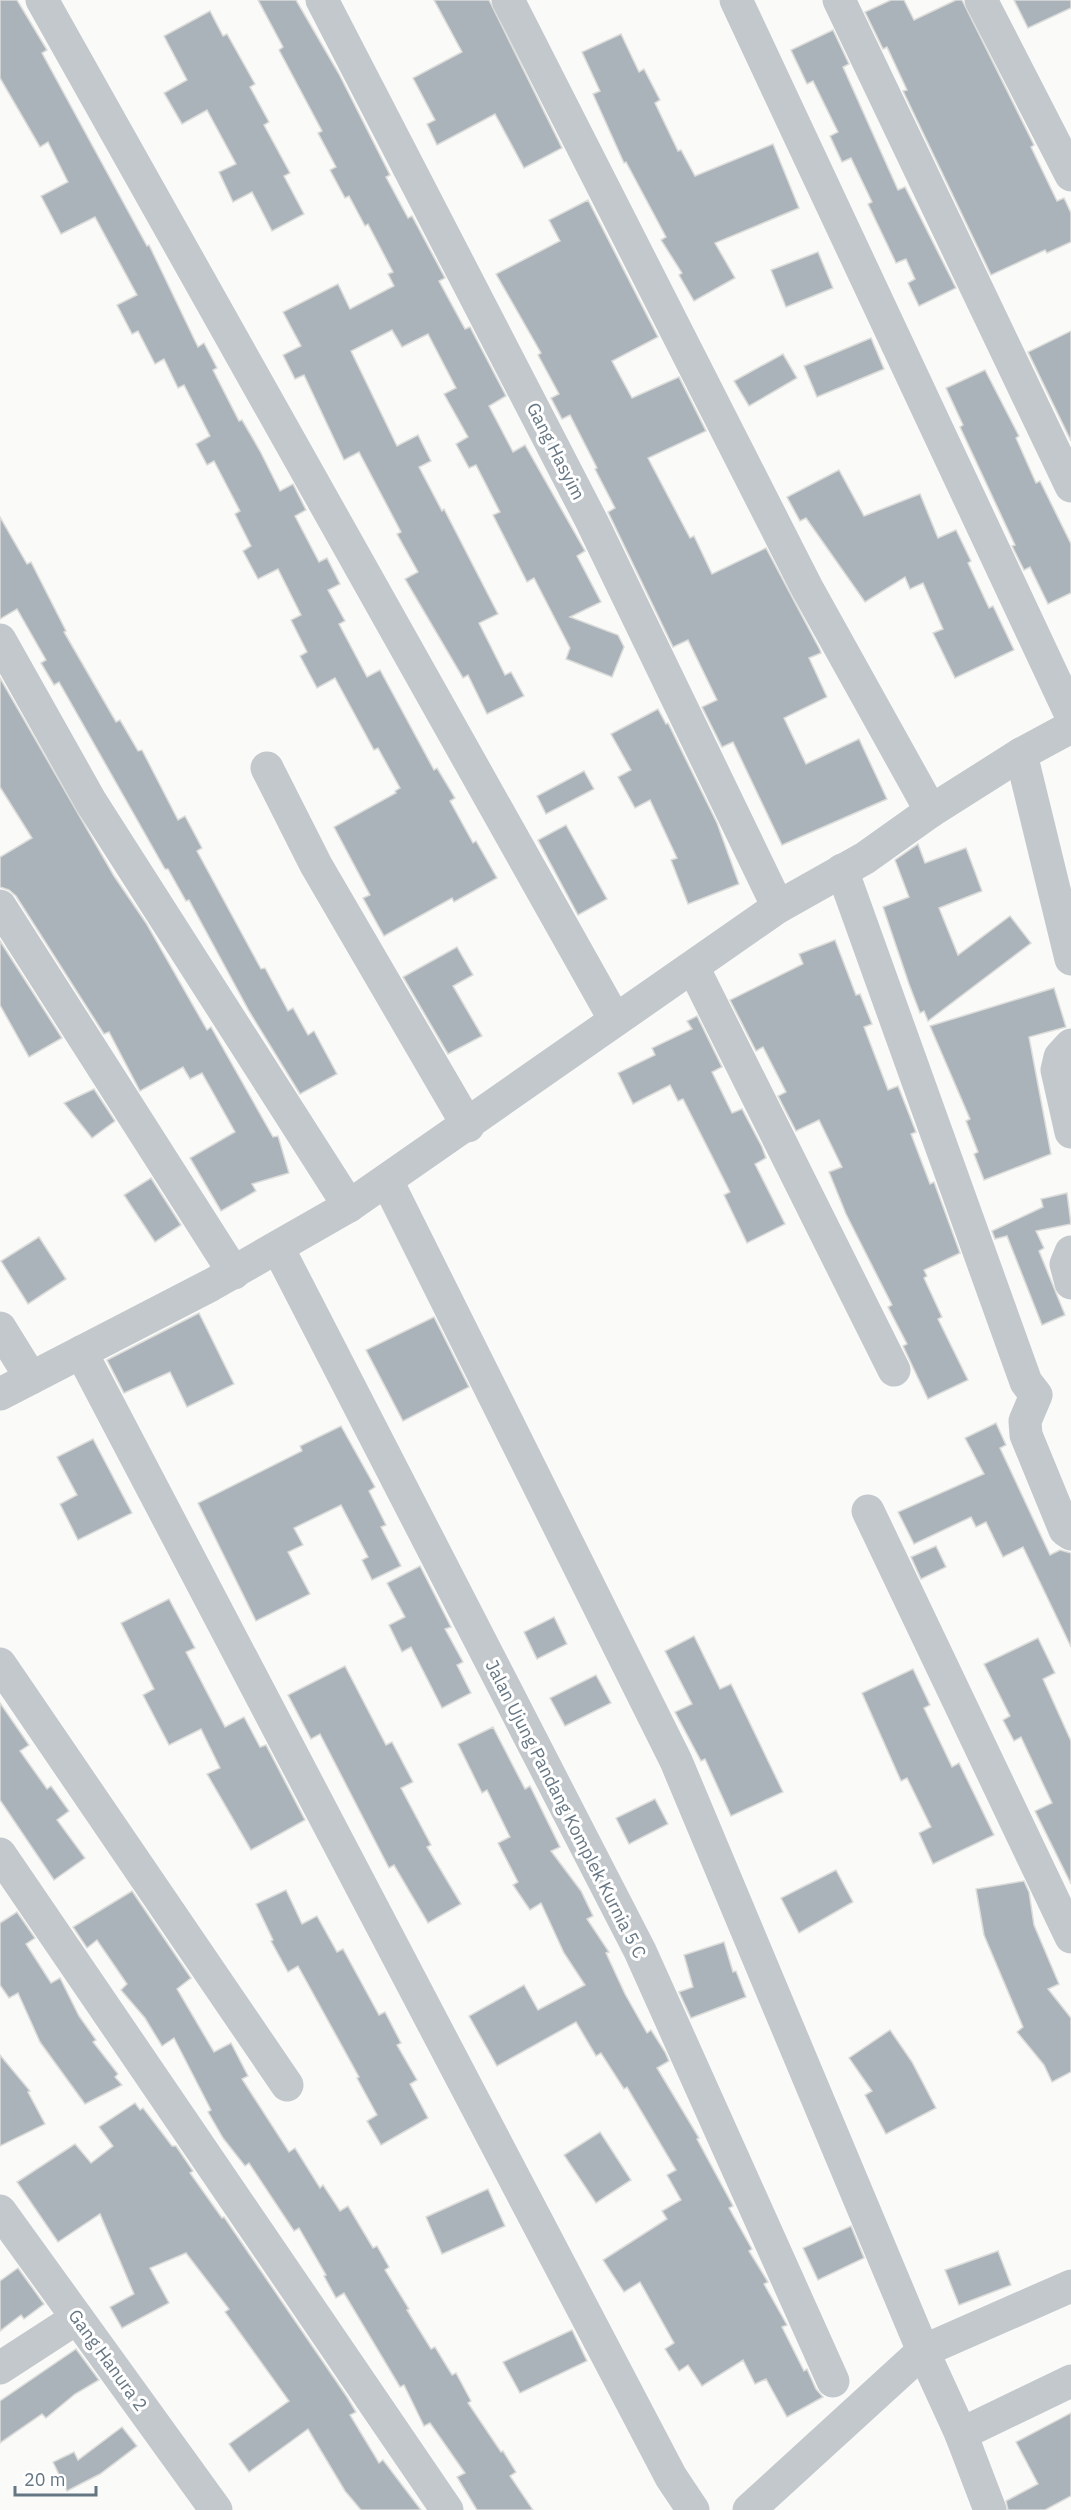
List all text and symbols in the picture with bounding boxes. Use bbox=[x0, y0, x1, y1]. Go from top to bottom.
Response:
street label: Gang Hasyim bbox=[522, 399, 590, 503]
street label: Jalan Ujung Pandang Komplek Kurnia 5 C bbox=[480, 1656, 652, 1962]
street label: Gang Hanura 2 bbox=[63, 2305, 153, 2415]
scale bar bbox=[15, 2459, 96, 2497]
text: 20 m bbox=[24, 2468, 66, 2491]

